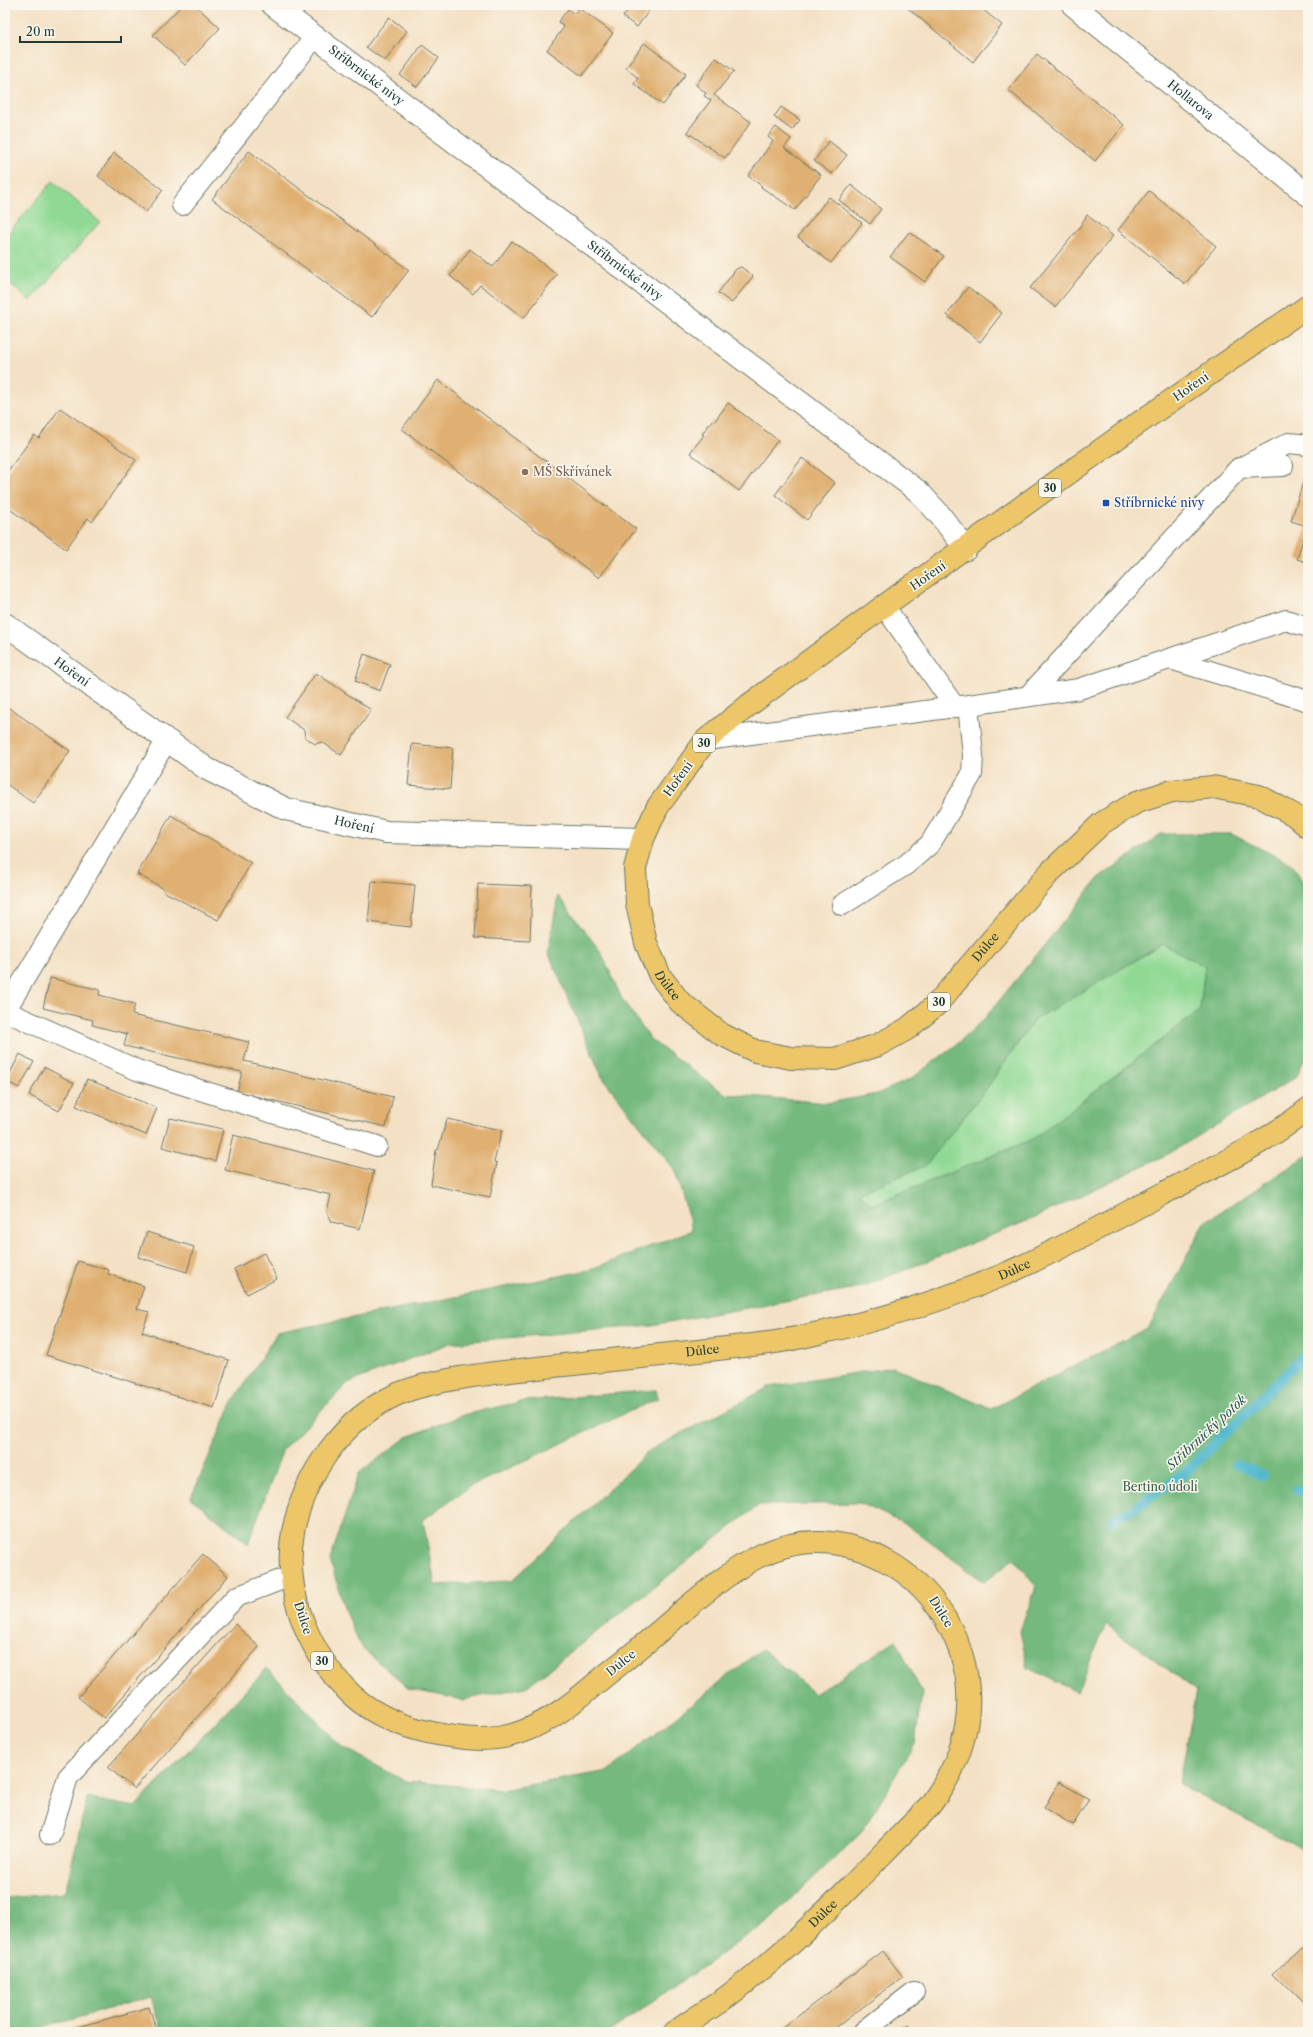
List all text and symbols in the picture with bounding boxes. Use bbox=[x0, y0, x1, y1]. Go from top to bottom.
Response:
scale bar bbox=[20, 18, 121, 44]
text: 20 m bbox=[26, 24, 55, 39]
street label: Stříbrnické nivy bbox=[326, 42, 408, 108]
street label: Hollarova bbox=[1165, 76, 1217, 123]
street label: Stříbrnické nivy bbox=[585, 237, 666, 304]
street label: Hoření bbox=[1170, 369, 1212, 404]
place label: MŠ Skřivánek bbox=[533, 463, 613, 479]
marker: MŠ Skřivánek bbox=[520, 467, 530, 477]
road number: 30 bbox=[1039, 479, 1061, 497]
place label: Stříbrnické nivy bbox=[1114, 495, 1205, 510]
marker: Stříbrnické nivy bbox=[1101, 498, 1111, 508]
street label: Hoření bbox=[907, 558, 949, 593]
street label: Hoření bbox=[51, 654, 93, 689]
road number: 30 bbox=[693, 734, 715, 752]
street label: Hoření bbox=[660, 758, 696, 799]
street label: Hoření bbox=[333, 812, 376, 836]
street label: Důlce bbox=[969, 929, 1002, 964]
street label: Důlce bbox=[652, 968, 684, 1003]
road number: 30 bbox=[928, 993, 950, 1011]
street label: Důlce bbox=[996, 1255, 1033, 1283]
street label: Důlce bbox=[685, 1341, 720, 1359]
water label: Stříbrnický potok bbox=[1162, 1391, 1249, 1474]
park label: Bertino údolí bbox=[1122, 1479, 1198, 1494]
street label: Důlce bbox=[926, 1593, 957, 1630]
street label: Důlce bbox=[291, 1600, 316, 1636]
street label: Důlce bbox=[603, 1646, 639, 1679]
road number: 30 bbox=[311, 1652, 333, 1670]
street label: Důlce bbox=[806, 1896, 840, 1930]

